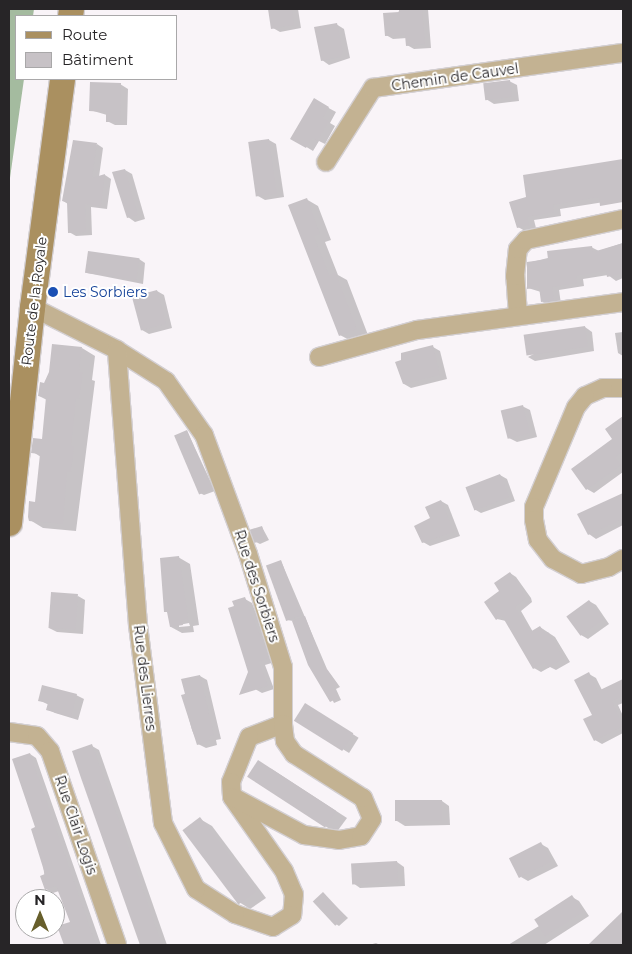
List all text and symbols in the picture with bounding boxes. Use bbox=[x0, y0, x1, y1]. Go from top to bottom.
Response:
legend bbox=[15, 15, 178, 80]
text: Route bbox=[62, 25, 107, 44]
text: Bâtiment bbox=[62, 50, 134, 69]
street label: Chemin de Cauvel bbox=[390, 60, 520, 94]
street label: Route de la Royale bbox=[18, 236, 50, 366]
place label: Les Sorbiers bbox=[63, 284, 147, 300]
marker: Les Sorbiers bbox=[47, 286, 59, 298]
street label: Rue des Sorbiers bbox=[231, 528, 283, 644]
street label: Rue des Lierres bbox=[130, 624, 160, 732]
street label: Rue Clair Logis bbox=[51, 773, 101, 877]
north arrow bbox=[15, 889, 65, 939]
text: N bbox=[34, 891, 46, 909]

